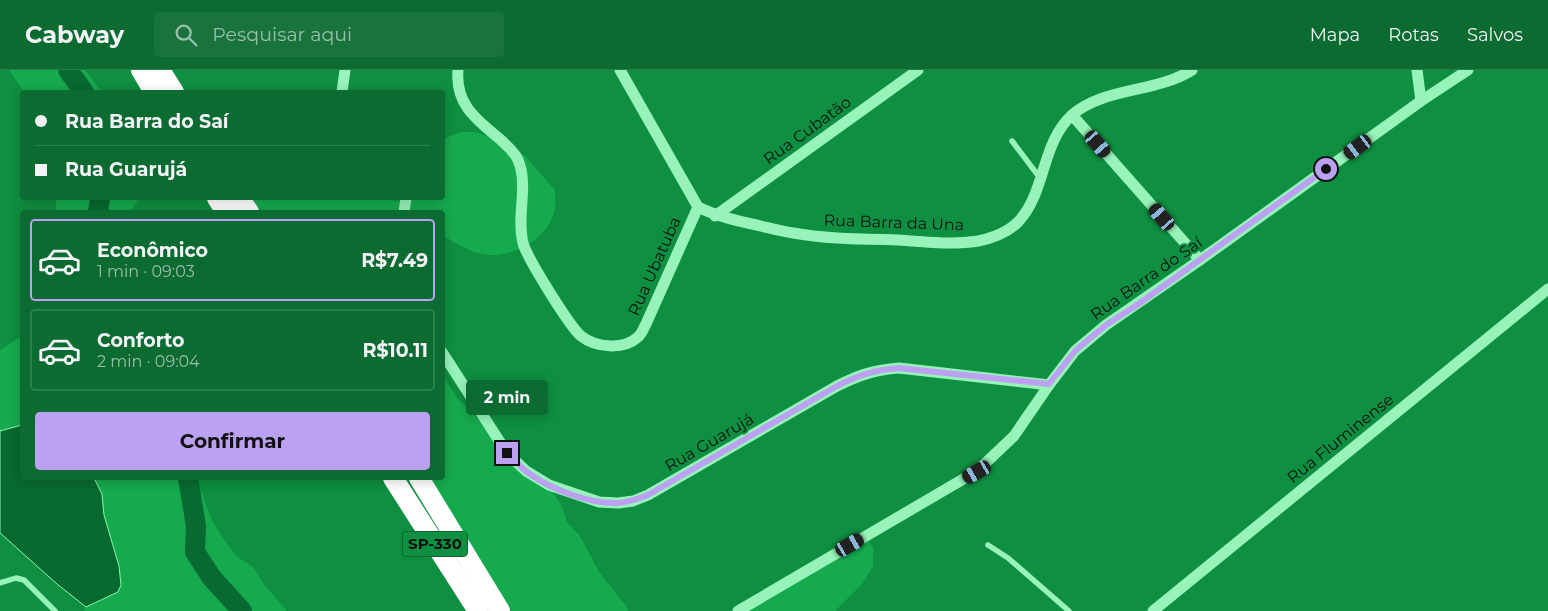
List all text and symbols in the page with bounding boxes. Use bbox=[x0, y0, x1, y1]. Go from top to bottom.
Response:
search box bbox=[154, 12, 504, 57]
text: Cabway bbox=[25, 20, 124, 49]
icon: search bbox=[172, 21, 200, 49]
text: Pesquisar aqui bbox=[212, 23, 352, 46]
text: Mapa bbox=[1310, 24, 1360, 46]
text: Rotas bbox=[1388, 24, 1439, 46]
text: Salvos bbox=[1467, 24, 1523, 46]
street label: Rua Cubatão bbox=[760, 92, 855, 169]
text: Rua Barra do Saí bbox=[65, 110, 229, 133]
car bbox=[1082, 128, 1113, 160]
car bbox=[1341, 132, 1374, 162]
text: Rua Guarujá bbox=[65, 158, 187, 181]
route start bbox=[1315, 158, 1337, 180]
car bbox=[1146, 201, 1177, 233]
street label: Rua Barra da Una bbox=[823, 211, 965, 234]
street label: Rua Ubatuba bbox=[624, 214, 685, 319]
street label: Rua Barra do Saí bbox=[1087, 232, 1206, 324]
icon: car bbox=[37, 238, 82, 283]
text: Econômico bbox=[97, 239, 208, 262]
text: R$7.49 bbox=[361, 249, 428, 272]
text: 1 min · 09:03 bbox=[97, 262, 195, 281]
icon: car bbox=[37, 328, 82, 373]
text: Conforto bbox=[97, 329, 185, 352]
text: R$10.11 bbox=[362, 339, 428, 362]
text: 2 min · 09:04 bbox=[97, 352, 200, 371]
callout: 2 min bbox=[466, 380, 548, 416]
text: 2 min bbox=[484, 388, 530, 407]
street label: Rua Fluminense bbox=[1283, 390, 1397, 487]
street label: Rua Guarujá bbox=[661, 409, 757, 476]
button: Confirmar bbox=[35, 412, 430, 470]
route end bbox=[496, 442, 518, 464]
car bbox=[960, 458, 993, 486]
car bbox=[833, 531, 866, 559]
road number: SP-330 bbox=[402, 532, 468, 556]

